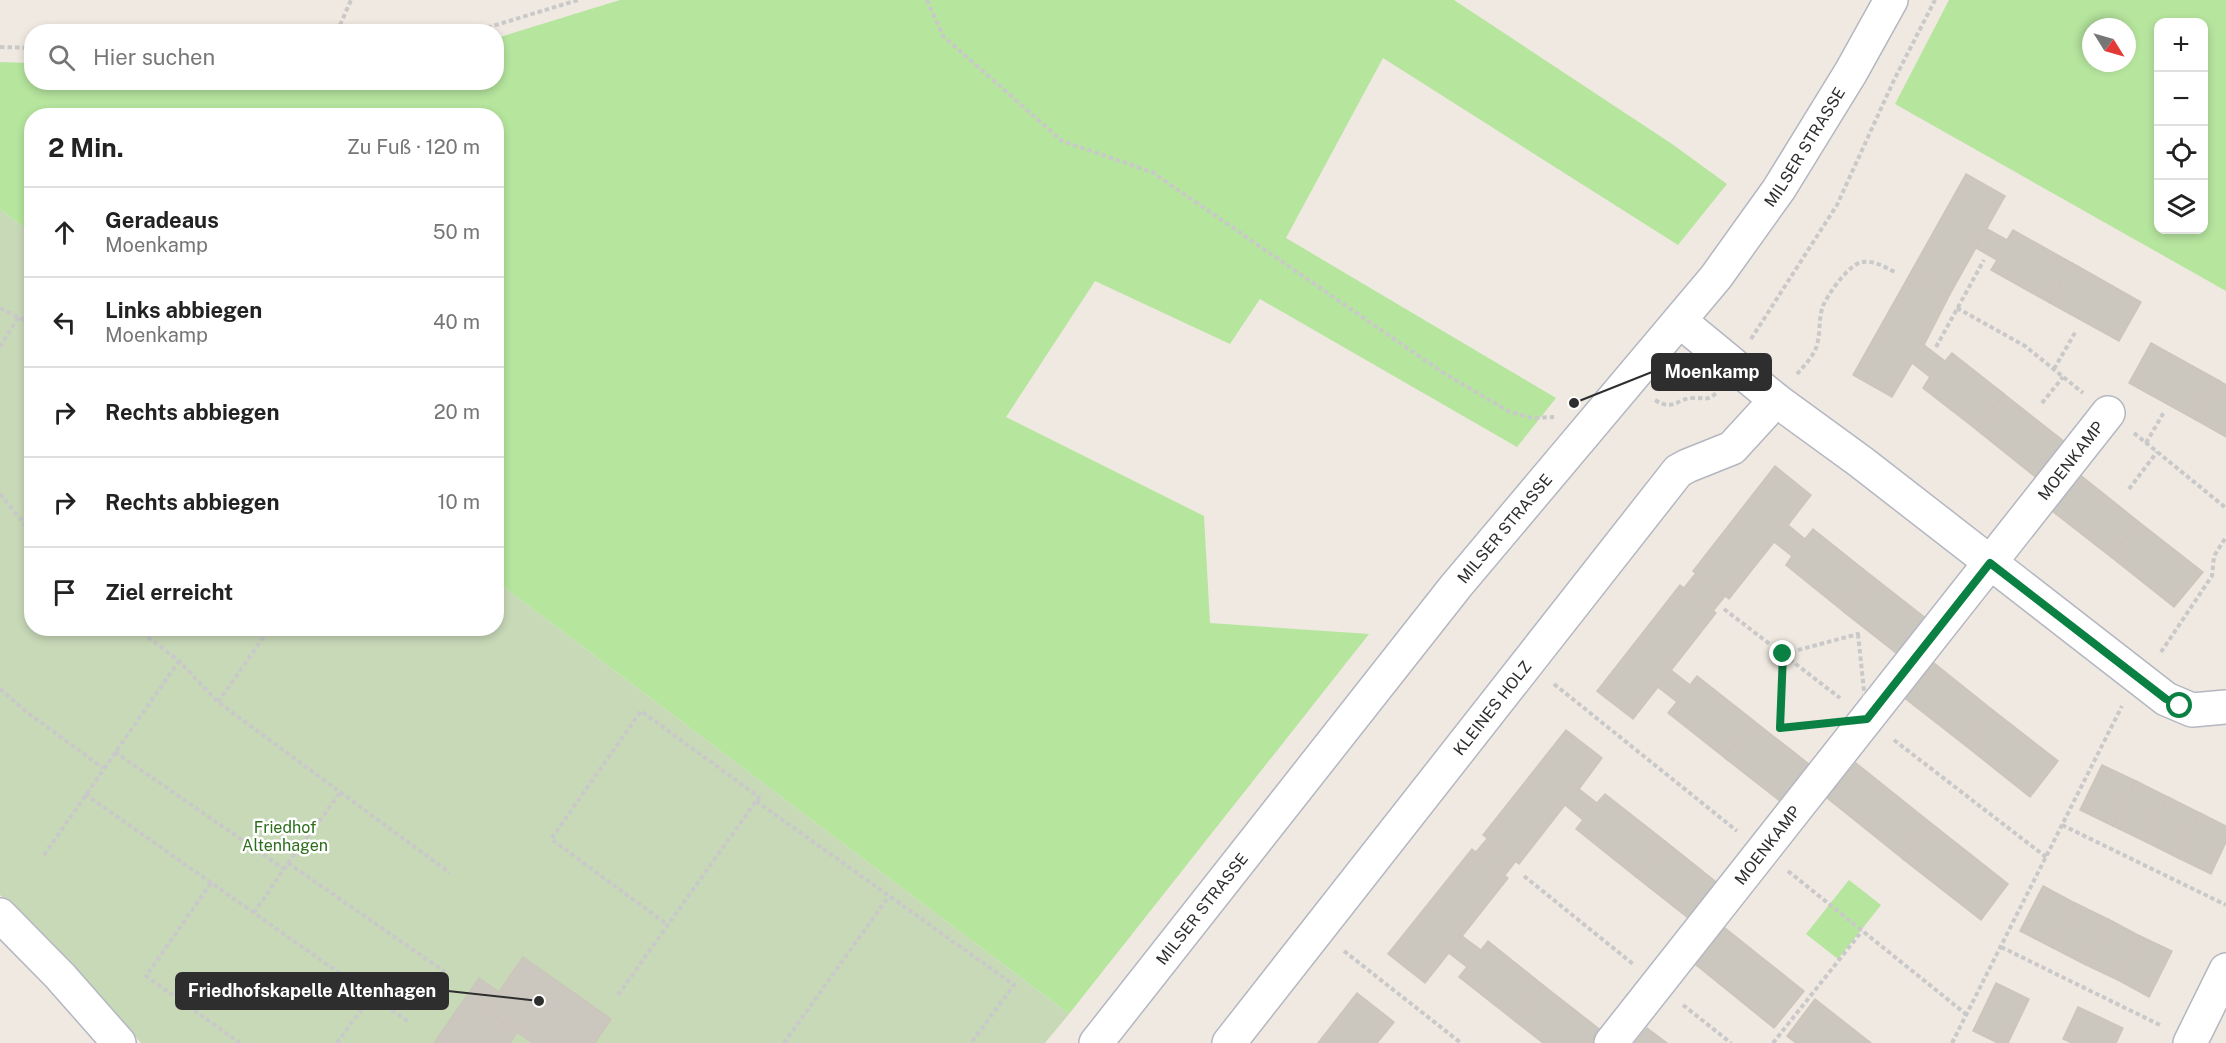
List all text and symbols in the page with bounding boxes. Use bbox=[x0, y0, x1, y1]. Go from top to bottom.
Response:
north arrow bbox=[2082, 18, 2136, 72]
map controls bbox=[2154, 18, 2208, 234]
button: + bbox=[2154, 18, 2208, 72]
search box bbox=[24, 24, 504, 90]
icon: search bbox=[45, 41, 78, 74]
text: Hier suchen bbox=[93, 44, 215, 70]
button: − bbox=[2154, 72, 2208, 126]
street label: MILSER STRASSE bbox=[1760, 84, 1849, 210]
button: locate bbox=[2154, 126, 2208, 180]
text: 2 Min. bbox=[48, 132, 124, 163]
text: Zu Fuß · 120 m bbox=[347, 135, 480, 159]
button: layers bbox=[2154, 180, 2208, 234]
text: Geradeaus bbox=[105, 207, 219, 233]
icon: ahead bbox=[48, 216, 81, 249]
text: 50 m bbox=[433, 220, 480, 244]
text: Moenkamp bbox=[105, 233, 208, 257]
text: Links abbiegen bbox=[105, 297, 262, 323]
icon: left bbox=[48, 306, 81, 339]
text: 40 m bbox=[433, 310, 480, 334]
text: Moenkamp bbox=[105, 323, 208, 347]
callout: Moenkamp bbox=[1652, 354, 1771, 390]
text: Moenkamp bbox=[1664, 361, 1760, 382]
icon: right bbox=[48, 396, 81, 429]
text: Rechts abbiegen bbox=[105, 399, 280, 425]
text: 20 m bbox=[434, 400, 480, 424]
street label: MOENKAMP bbox=[2034, 417, 2107, 504]
street label: MILSER STRASSE bbox=[1453, 470, 1556, 587]
icon: right bbox=[48, 486, 81, 519]
text: Rechts abbiegen bbox=[105, 489, 280, 515]
text: 10 m bbox=[437, 490, 480, 514]
icon: arrive bbox=[48, 576, 81, 609]
text: Ziel erreicht bbox=[105, 579, 233, 605]
route end bbox=[1769, 640, 1795, 666]
street label: KLEINES HOLZ bbox=[1449, 657, 1535, 759]
route start bbox=[2166, 692, 2192, 718]
street label: MOENKAMP bbox=[1730, 802, 1804, 888]
park label: Friedhof Altenhagen bbox=[242, 818, 328, 855]
street label: MILSER STRASSE bbox=[1152, 849, 1252, 968]
callout: Friedhofskapelle Altenhagen bbox=[176, 973, 448, 1009]
text: Friedhofskapelle Altenhagen bbox=[188, 980, 436, 1001]

